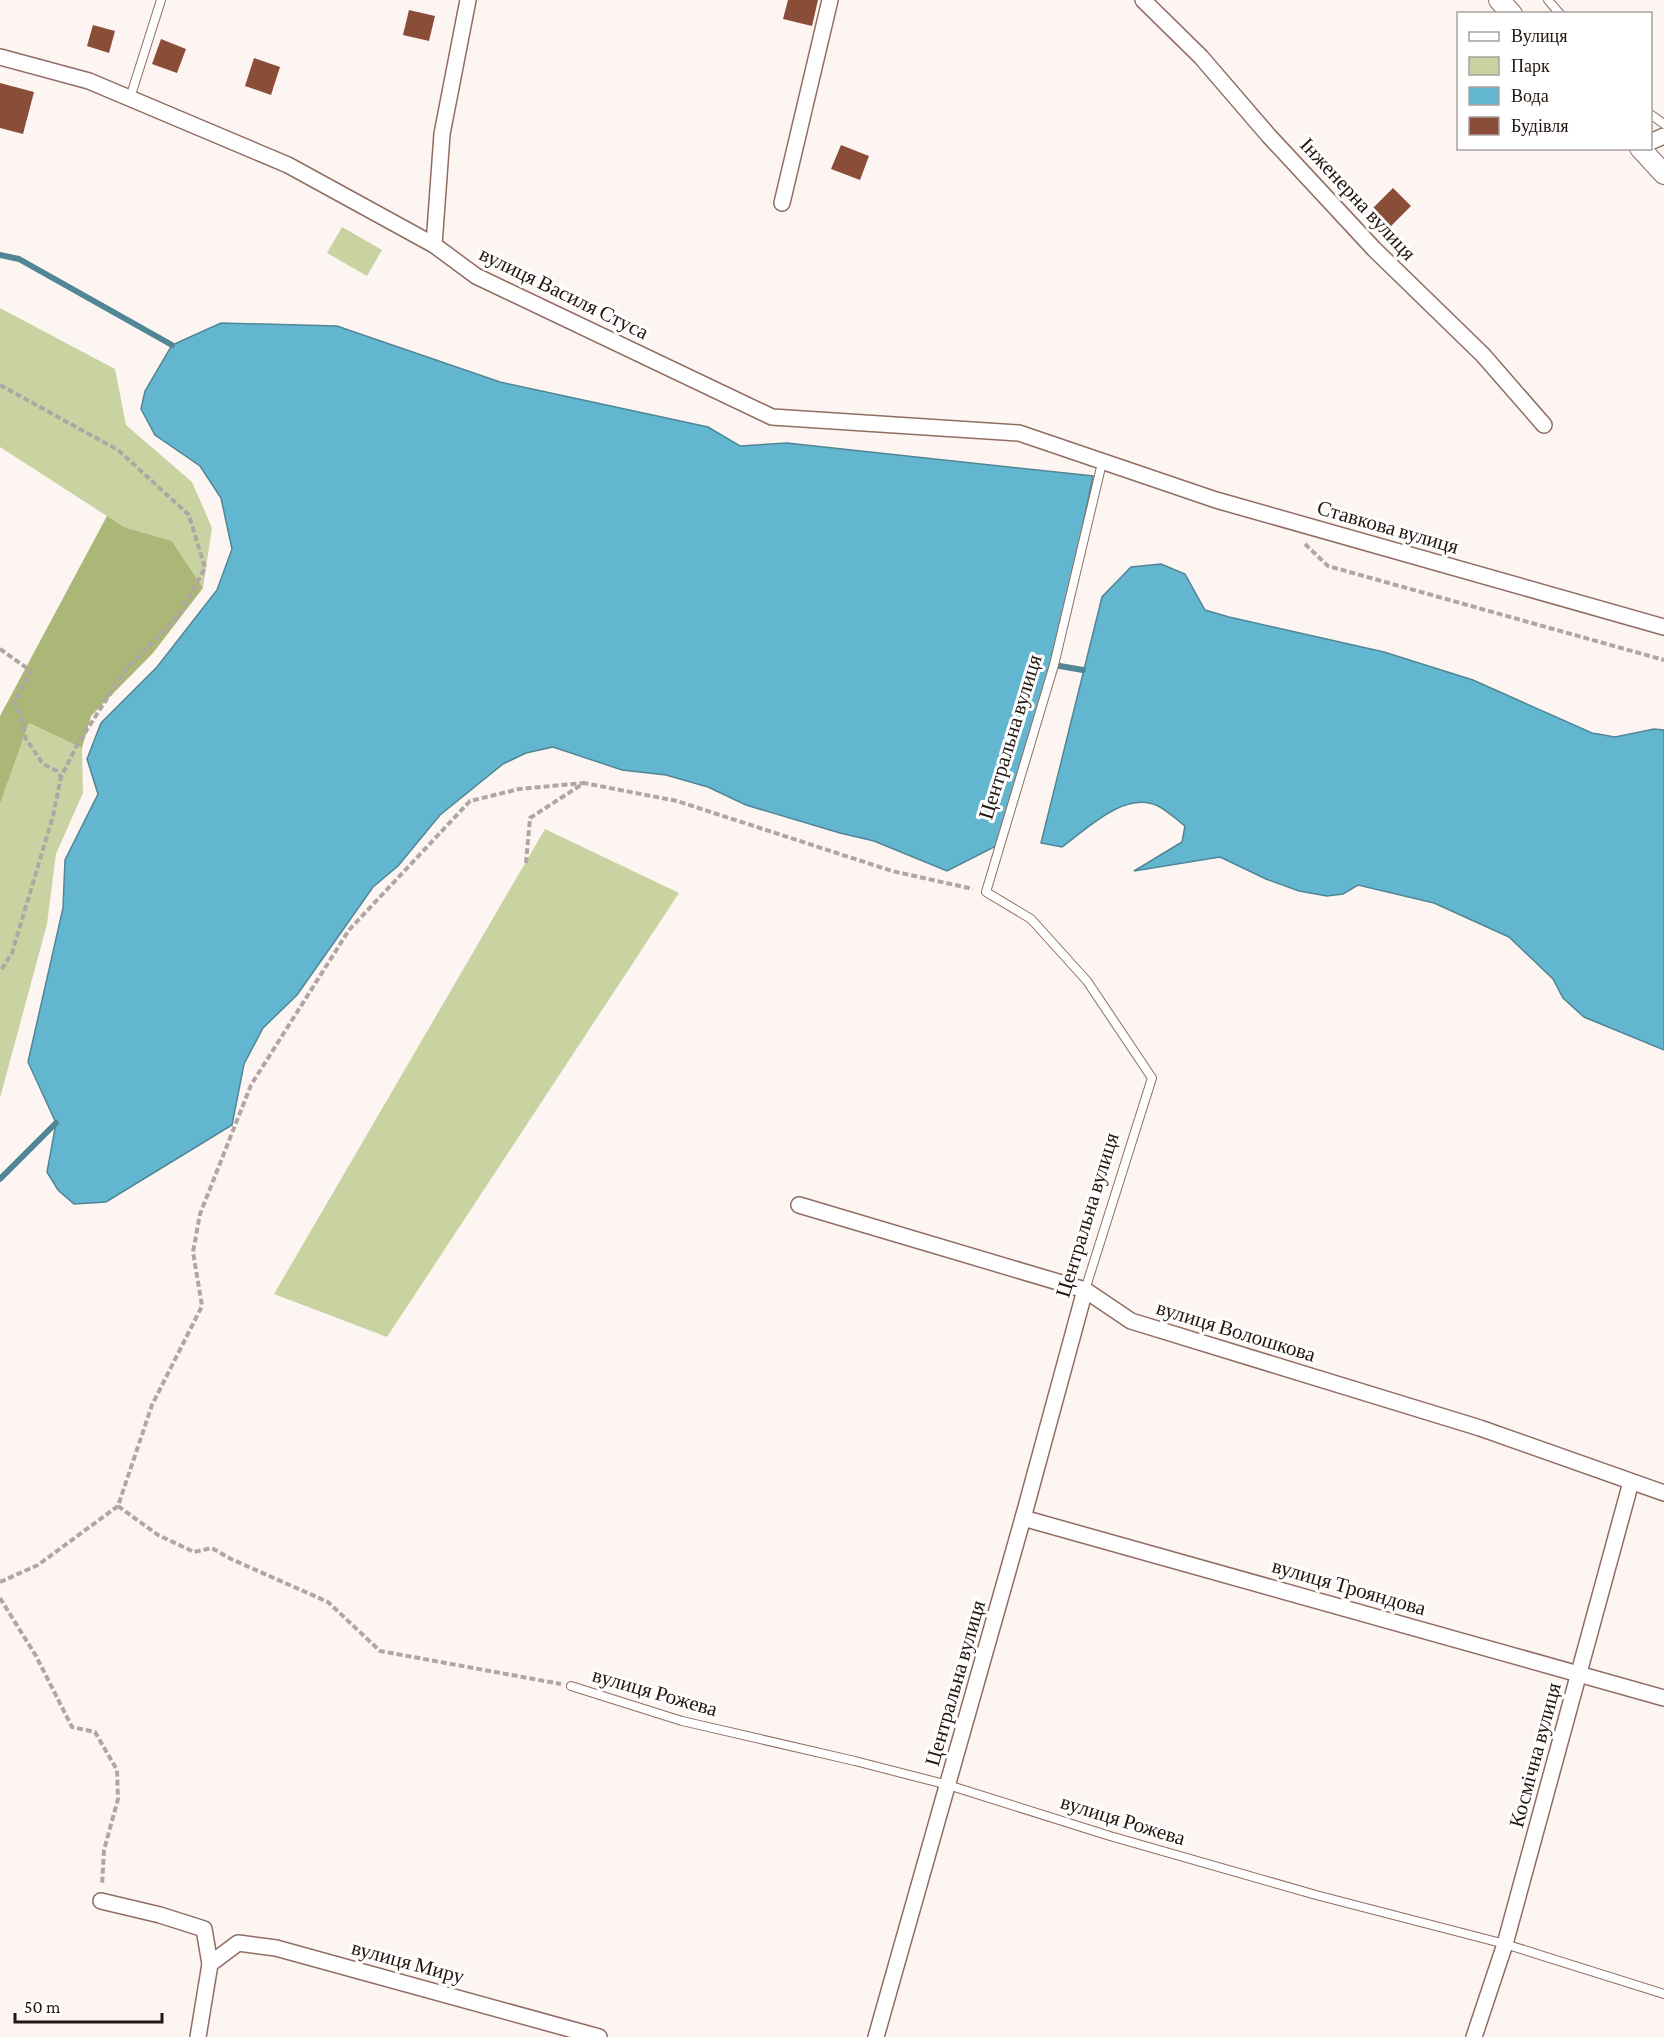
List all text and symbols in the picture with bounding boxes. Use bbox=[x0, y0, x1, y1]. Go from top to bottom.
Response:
legend bbox=[1457, 12, 1652, 150]
text: Вулиця bbox=[1511, 26, 1568, 46]
text: Парк bbox=[1511, 56, 1550, 76]
text: Вода bbox=[1511, 86, 1549, 106]
text: Будівля bbox=[1511, 116, 1568, 136]
street label: Інженерна вулиця bbox=[1295, 133, 1421, 265]
street label: вулиця Василя Стуса bbox=[475, 242, 653, 345]
street label: Ставкова вулиця bbox=[1314, 495, 1462, 559]
street label: Центральна вулиця bbox=[974, 651, 1047, 822]
street label: Центральна вулиця bbox=[1051, 1129, 1124, 1300]
street label: вулиця Волошкова bbox=[1153, 1295, 1319, 1367]
street label: вулиця Трояндова bbox=[1269, 1554, 1429, 1621]
street label: Центральна вулиця bbox=[920, 1597, 990, 1769]
street label: вулиця Рожева bbox=[590, 1663, 721, 1721]
street label: Космічна вулиця bbox=[1504, 1680, 1566, 1830]
street label: вулиця Рожева bbox=[1058, 1790, 1189, 1851]
street label: вулиця Миру bbox=[349, 1935, 468, 1989]
scale bar bbox=[15, 1986, 162, 2024]
text: 50 m bbox=[24, 1997, 61, 2017]

